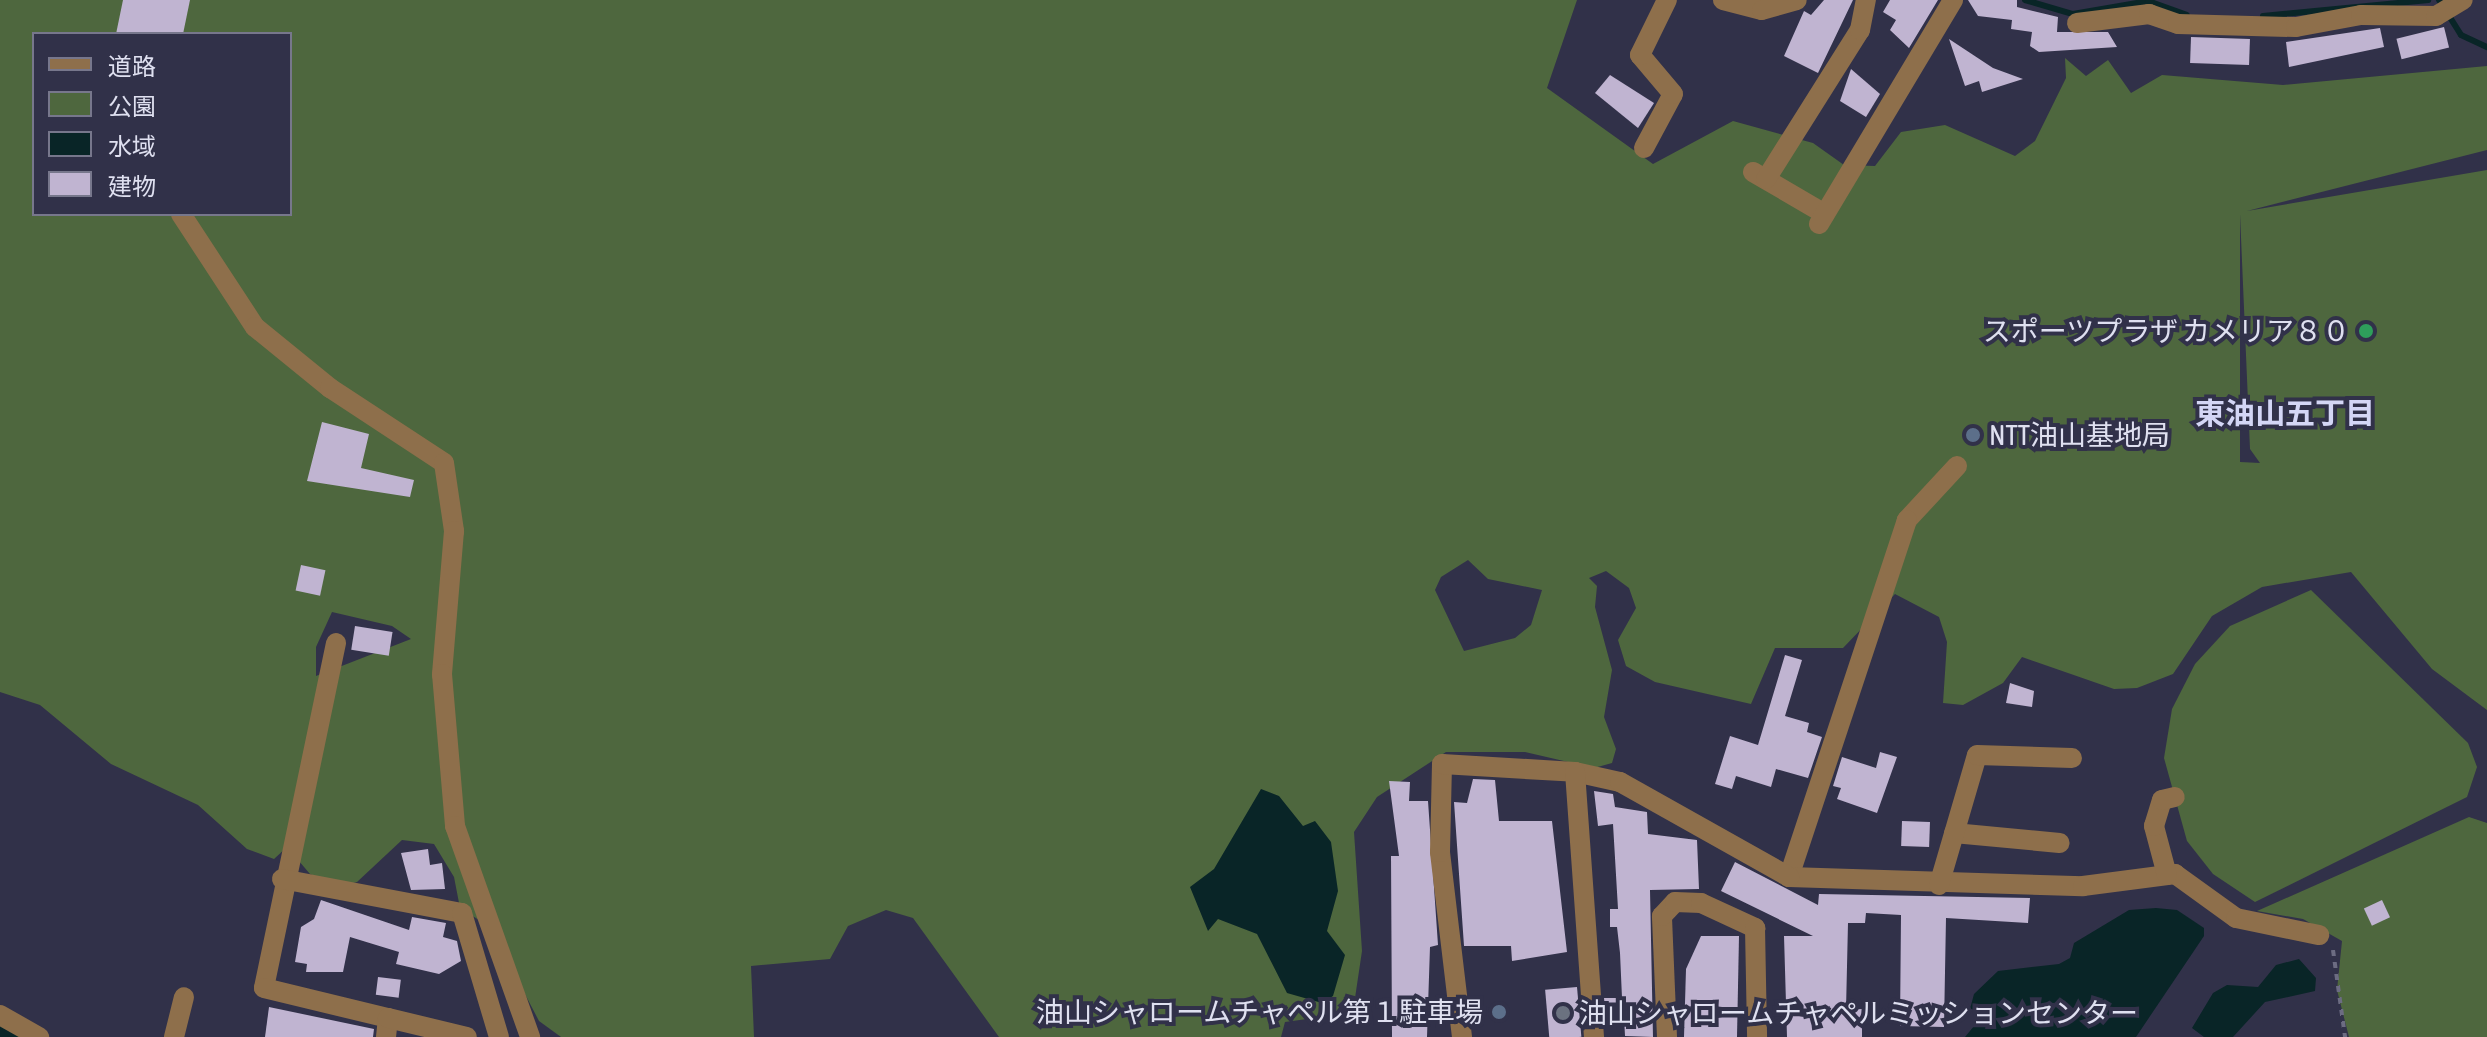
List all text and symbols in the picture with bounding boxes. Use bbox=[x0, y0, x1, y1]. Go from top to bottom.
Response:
legend bbox=[32, 32, 292, 216]
text: 道路 bbox=[108, 53, 156, 80]
text: 公園 bbox=[108, 93, 156, 120]
text: 水域 bbox=[108, 133, 156, 160]
text: 建物 bbox=[108, 173, 156, 200]
place label: スポーツプラザ カメリア８０ bbox=[1982, 314, 2350, 348]
marker: スポーツプラザ カメリア８０ bbox=[2357, 322, 2375, 340]
district label: 東油山五丁目 bbox=[2195, 395, 2375, 431]
place label: NTT油山基地局 bbox=[1989, 418, 2170, 452]
marker: NTT油山基地局 bbox=[1964, 426, 1982, 444]
place label: 油山シャロームチャペル第１駐車場 bbox=[1035, 995, 1483, 1029]
place label: 油山シャロームチャペルミッションセンター bbox=[1579, 996, 2139, 1030]
marker: 油山シャロームチャペル第１駐車場 bbox=[1490, 1003, 1508, 1021]
marker: 油山シャロームチャペルミッションセンター bbox=[1554, 1004, 1572, 1022]

